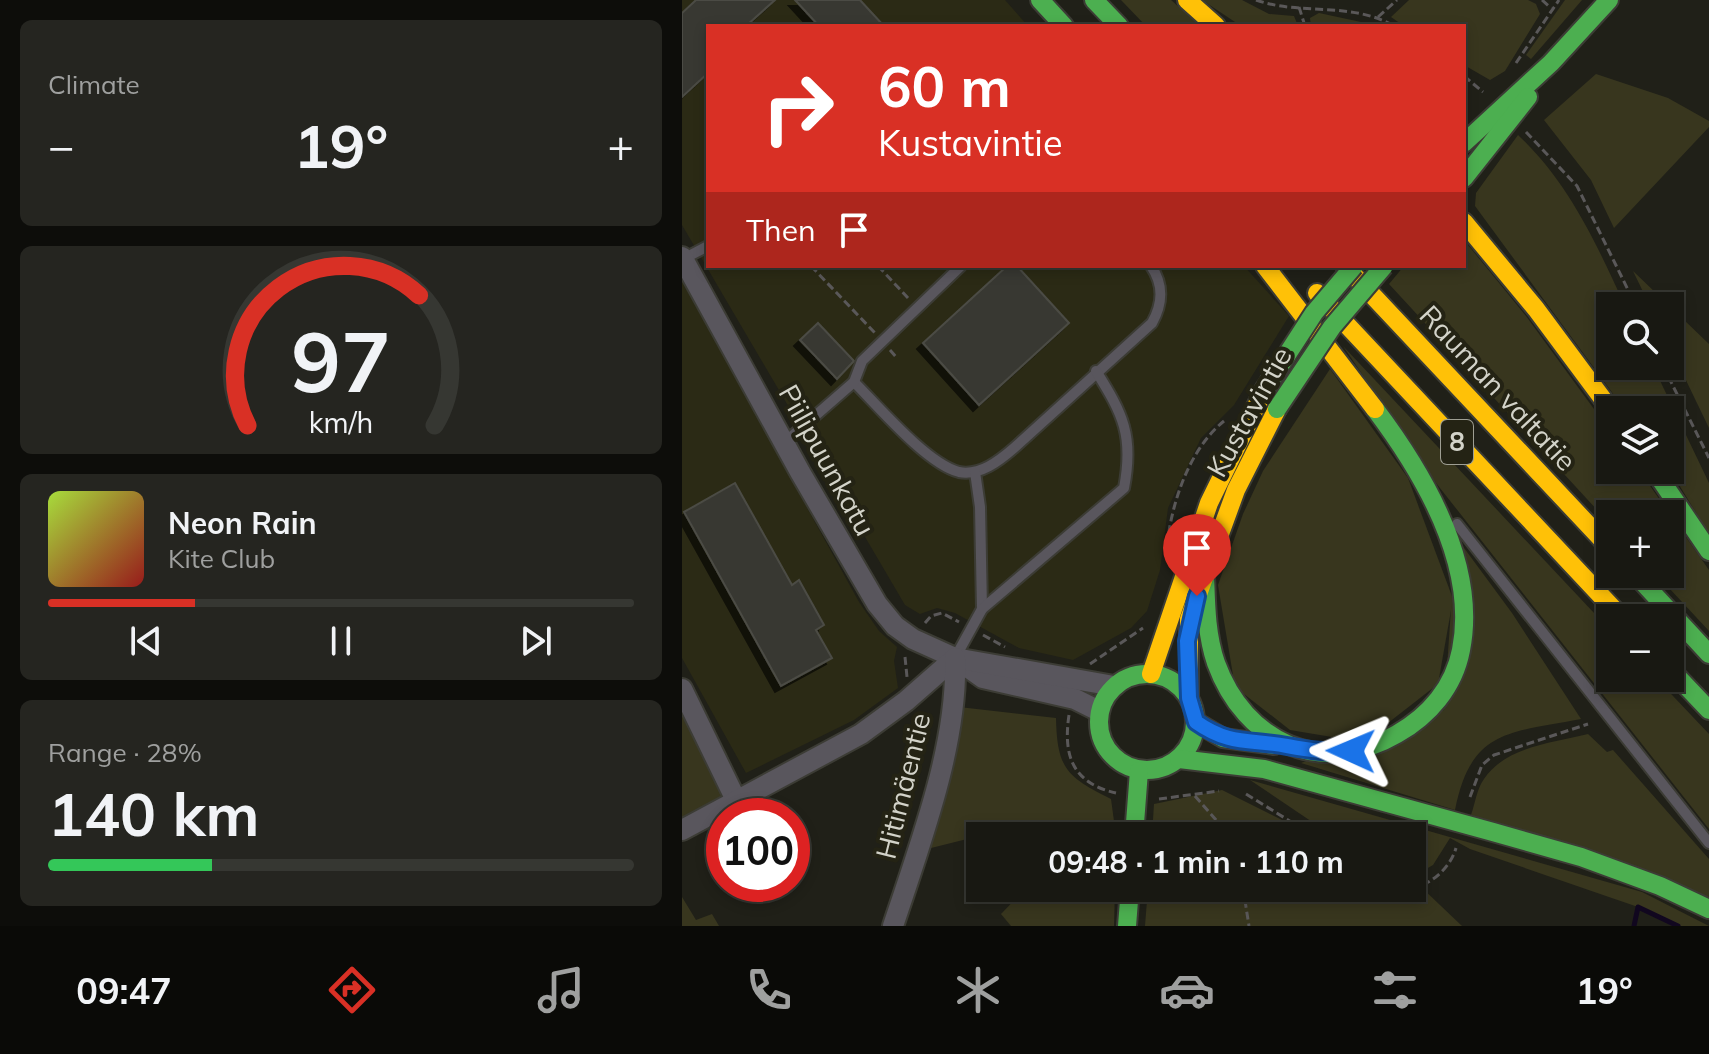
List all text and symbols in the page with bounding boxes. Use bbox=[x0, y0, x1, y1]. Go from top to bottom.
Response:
text: 60 m bbox=[878, 51, 1011, 121]
icon: right bbox=[746, 56, 850, 160]
text: Climate bbox=[48, 68, 140, 101]
text: 19° bbox=[294, 108, 388, 183]
text: − bbox=[48, 118, 74, 173]
text: + bbox=[608, 118, 634, 173]
text: Kustavintie bbox=[878, 120, 1062, 165]
icon: arrive bbox=[832, 208, 876, 252]
text: Then bbox=[746, 211, 816, 249]
map controls bbox=[1596, 292, 1684, 692]
button: search bbox=[1596, 292, 1684, 380]
street label: Rauman valtatie bbox=[1413, 298, 1584, 478]
text: 97 bbox=[291, 308, 391, 413]
street label: Kustavintie bbox=[1198, 341, 1299, 483]
street label: Piilipuunkatu bbox=[772, 378, 883, 541]
button: layers bbox=[1596, 396, 1684, 484]
text: km/h bbox=[309, 404, 373, 440]
road number: 8 bbox=[1441, 420, 1473, 464]
button: + bbox=[1596, 500, 1684, 588]
text: Neon Rain bbox=[168, 504, 317, 542]
pin bbox=[1163, 514, 1231, 596]
icon: arrive bbox=[1175, 526, 1219, 570]
text: Kite Club bbox=[168, 542, 275, 575]
button: − bbox=[1596, 604, 1684, 692]
icon: previous bbox=[124, 619, 168, 663]
icon: pause bbox=[319, 619, 363, 663]
icon: next bbox=[514, 619, 558, 663]
street label: Hitimäentie bbox=[867, 709, 938, 863]
position arrow bbox=[1309, 709, 1393, 793]
text: Range · 28% bbox=[48, 736, 202, 769]
text: 140 km bbox=[48, 776, 260, 851]
speed limit sign: 100 bbox=[706, 798, 810, 902]
text: 09:48 · 1 min · 110 m bbox=[1048, 843, 1344, 881]
icon: directions bbox=[324, 962, 380, 1018]
icon: music bbox=[533, 962, 589, 1018]
icon: phone bbox=[741, 962, 797, 1018]
icon: climate bbox=[950, 962, 1006, 1018]
icon: car bbox=[1159, 962, 1215, 1018]
icon: filters bbox=[1367, 962, 1423, 1018]
text: 09:47 bbox=[76, 968, 172, 1013]
text: 19° bbox=[1576, 968, 1633, 1013]

